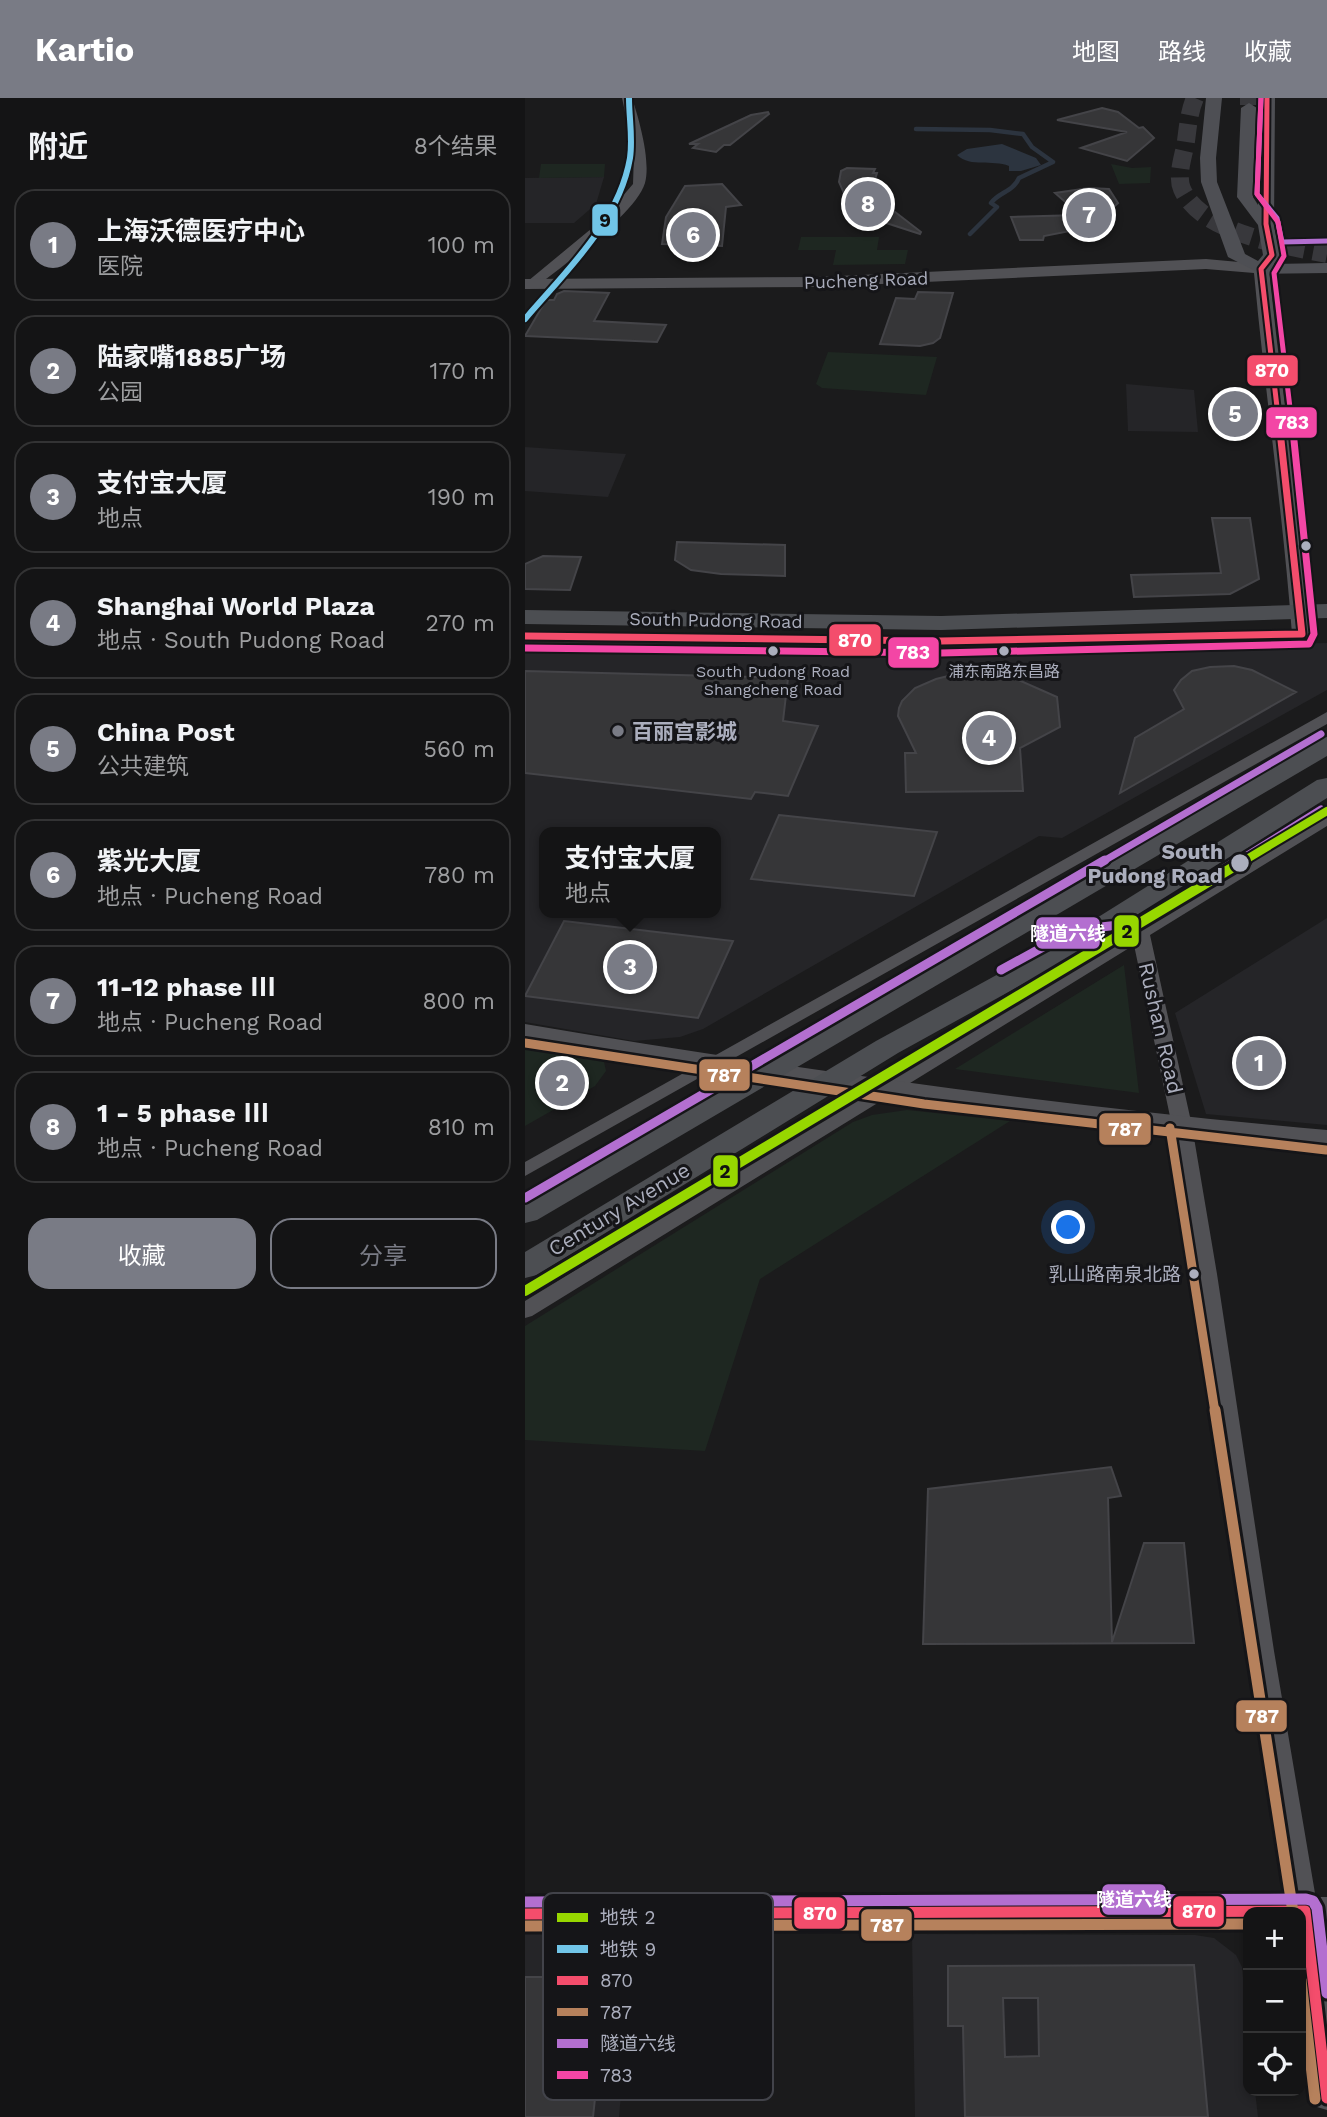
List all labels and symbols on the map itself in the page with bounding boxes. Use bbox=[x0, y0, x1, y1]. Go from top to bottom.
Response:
pin: 8 bbox=[845, 178, 891, 230]
pin: 7 bbox=[1066, 189, 1112, 241]
line badge: 9 bbox=[591, 203, 619, 237]
text: 9 bbox=[599, 209, 611, 232]
pin: 6 bbox=[670, 209, 716, 261]
street label: Pucheng Road bbox=[803, 267, 929, 293]
line badge: 870 bbox=[1246, 354, 1299, 387]
text: 870 bbox=[1255, 359, 1289, 382]
pin: 5 bbox=[1212, 388, 1258, 440]
line badge: 783 bbox=[1265, 406, 1318, 439]
text: 783 bbox=[1275, 411, 1309, 434]
unlabelled marker bbox=[1299, 539, 1313, 553]
street label: South Pudong Road bbox=[629, 608, 803, 632]
line badge: 870 bbox=[828, 623, 882, 657]
text: 870 bbox=[838, 629, 872, 652]
line badge: 783 bbox=[887, 636, 940, 669]
text: 783 bbox=[896, 641, 930, 664]
marker: South Pudong Road Shangcheng Road bbox=[766, 644, 780, 658]
marker: 浦东南路东昌路 bbox=[997, 644, 1011, 658]
place label: South Pudong Road Shangcheng Road bbox=[696, 662, 850, 699]
place label: 浦东南路东昌路 bbox=[948, 662, 1060, 681]
pin: 4 bbox=[966, 712, 1012, 764]
place label: 百丽宫影城 bbox=[632, 719, 737, 744]
marker: 百丽宫影城 bbox=[610, 723, 626, 739]
place label: South Pudong Road bbox=[1087, 839, 1223, 888]
marker: South Pudong Road bbox=[1229, 852, 1251, 874]
line badge: 2 bbox=[1113, 914, 1140, 948]
line badge: 隧道六线 bbox=[1035, 916, 1101, 950]
text: 2 bbox=[1121, 920, 1133, 943]
text: 隧道六线 bbox=[1030, 922, 1106, 945]
pin: 3 bbox=[607, 941, 653, 993]
street label: Rushan Road bbox=[1134, 960, 1188, 1096]
pin: 1 bbox=[1236, 1037, 1282, 1089]
pin: 2 bbox=[539, 1057, 585, 1109]
line badge: 787 bbox=[698, 1058, 751, 1092]
text: 787 bbox=[707, 1064, 741, 1087]
line badge: 787 bbox=[1098, 1112, 1152, 1146]
text: 787 bbox=[1108, 1118, 1142, 1141]
line badge: 2 bbox=[712, 1154, 739, 1188]
street label: Century Avenue bbox=[544, 1157, 694, 1261]
text: 2 bbox=[719, 1160, 731, 1183]
your location bbox=[1051, 1210, 1085, 1244]
place label: 乳山路南泉北路 bbox=[1048, 1263, 1181, 1286]
marker: 乳山路南泉北路 bbox=[1187, 1267, 1201, 1281]
line badge: 787 bbox=[1235, 1699, 1288, 1733]
text: 787 bbox=[1245, 1705, 1279, 1728]
line badge: 隧道六线 bbox=[1101, 1883, 1167, 1916]
text: 隧道六线 bbox=[1096, 1888, 1172, 1911]
legend bbox=[543, 1893, 773, 2100]
line badge: 870 bbox=[1172, 1895, 1225, 1928]
line badge: 870 bbox=[793, 1896, 846, 1930]
text: 870 bbox=[1182, 1900, 1216, 1923]
text: 870 bbox=[803, 1902, 837, 1925]
text: 地铁 2 bbox=[600, 1906, 656, 1929]
line badge: 787 bbox=[860, 1908, 913, 1942]
text: 787 bbox=[870, 1914, 904, 1937]
text: 地铁 9 bbox=[600, 1938, 656, 1961]
text: 870 bbox=[600, 1969, 633, 1992]
text: 787 bbox=[600, 2001, 632, 2024]
text: 隧道六线 bbox=[600, 2032, 676, 2055]
text: 783 bbox=[600, 2064, 633, 2087]

